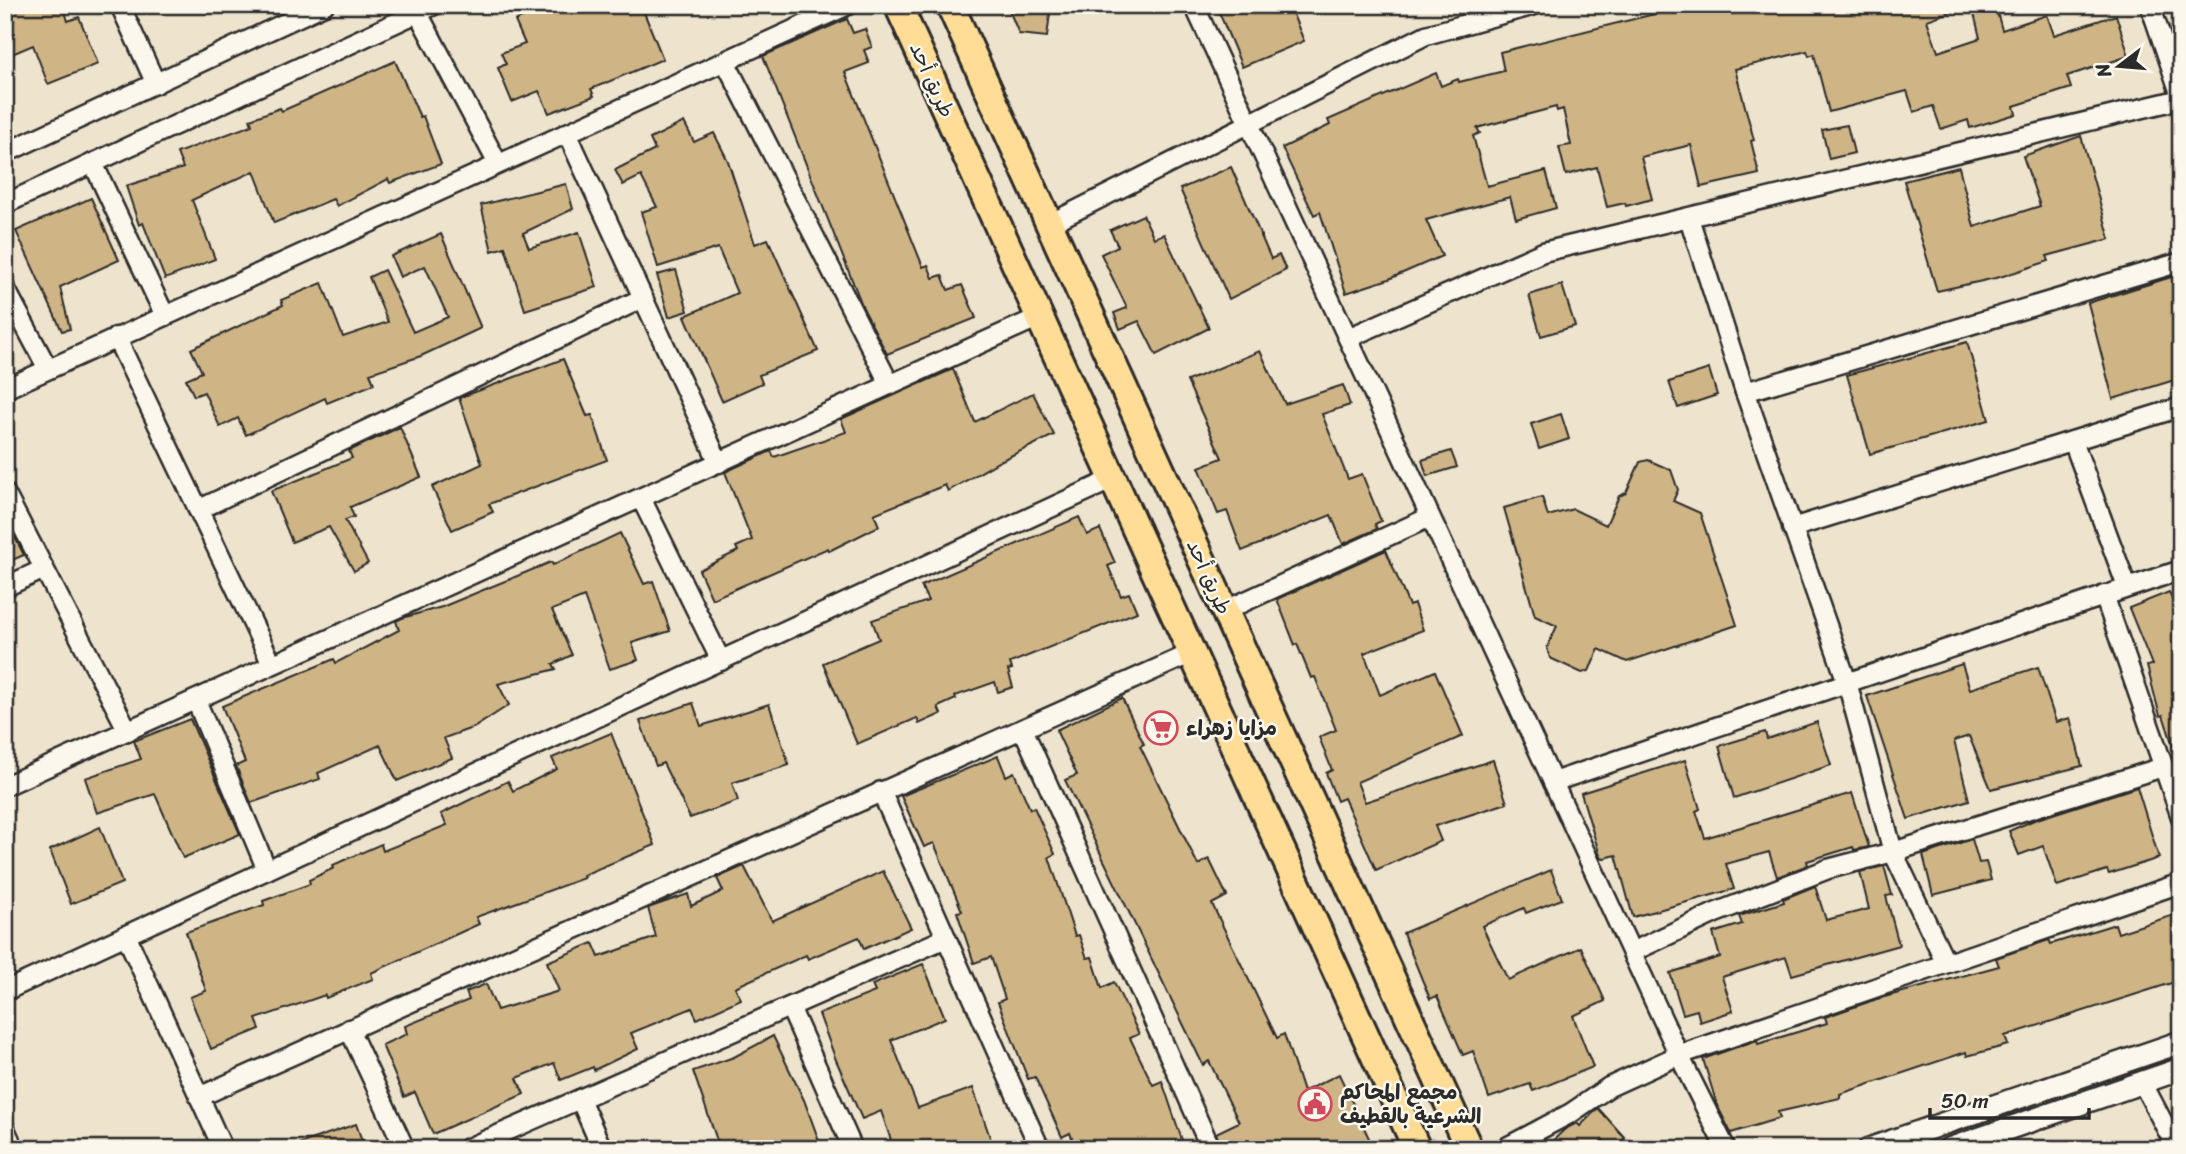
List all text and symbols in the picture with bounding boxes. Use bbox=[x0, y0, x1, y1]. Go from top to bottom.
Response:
north arrow bbox=[2084, 32, 2154, 102]
street label: طريق أحد bbox=[898, 36, 966, 124]
text: N bbox=[2085, 59, 2121, 82]
street label: طريق أحد bbox=[1175, 533, 1243, 621]
supermarket icon: مزايا زهراء bbox=[1142, 709, 1180, 747]
place label: مزايا زهراء bbox=[1186, 709, 1277, 747]
place label: مجمع المحاكم الشرعية بالقطيف bbox=[1340, 1073, 1481, 1135]
scale bar bbox=[1930, 1077, 2090, 1121]
text: 50 m bbox=[1941, 1082, 1989, 1120]
public building icon: مجمع المحاكم الشرعية بالقطيف bbox=[1296, 1085, 1334, 1123]

